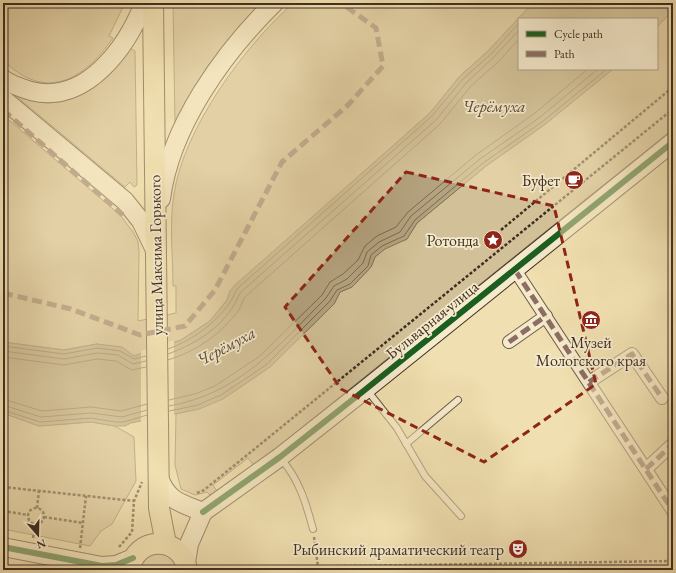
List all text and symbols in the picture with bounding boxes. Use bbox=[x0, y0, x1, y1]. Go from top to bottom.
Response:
legend bbox=[518, 18, 658, 70]
text: Cycle path bbox=[554, 26, 603, 42]
text: Path bbox=[554, 46, 575, 62]
water label: Черёмуха bbox=[462, 95, 526, 117]
cafe icon: Буфет bbox=[563, 169, 585, 191]
place label: Буфет bbox=[522, 170, 560, 191]
street label: улица Максима Горького bbox=[144, 174, 168, 336]
place icon: Ротонда bbox=[482, 229, 504, 251]
place label: Ротонда bbox=[427, 230, 480, 251]
street label: Бульварная улица bbox=[381, 276, 483, 364]
museum icon: Музей Мологского края bbox=[580, 309, 602, 331]
water label: Черёмуха bbox=[193, 321, 259, 371]
place label: Музей Мологского края bbox=[536, 332, 646, 371]
north arrow bbox=[18, 515, 58, 555]
text: N bbox=[35, 536, 48, 553]
theatre icon: Рыбинский драматический театр bbox=[507, 538, 529, 560]
place label: Рыбинский драматический театр bbox=[293, 539, 504, 560]

